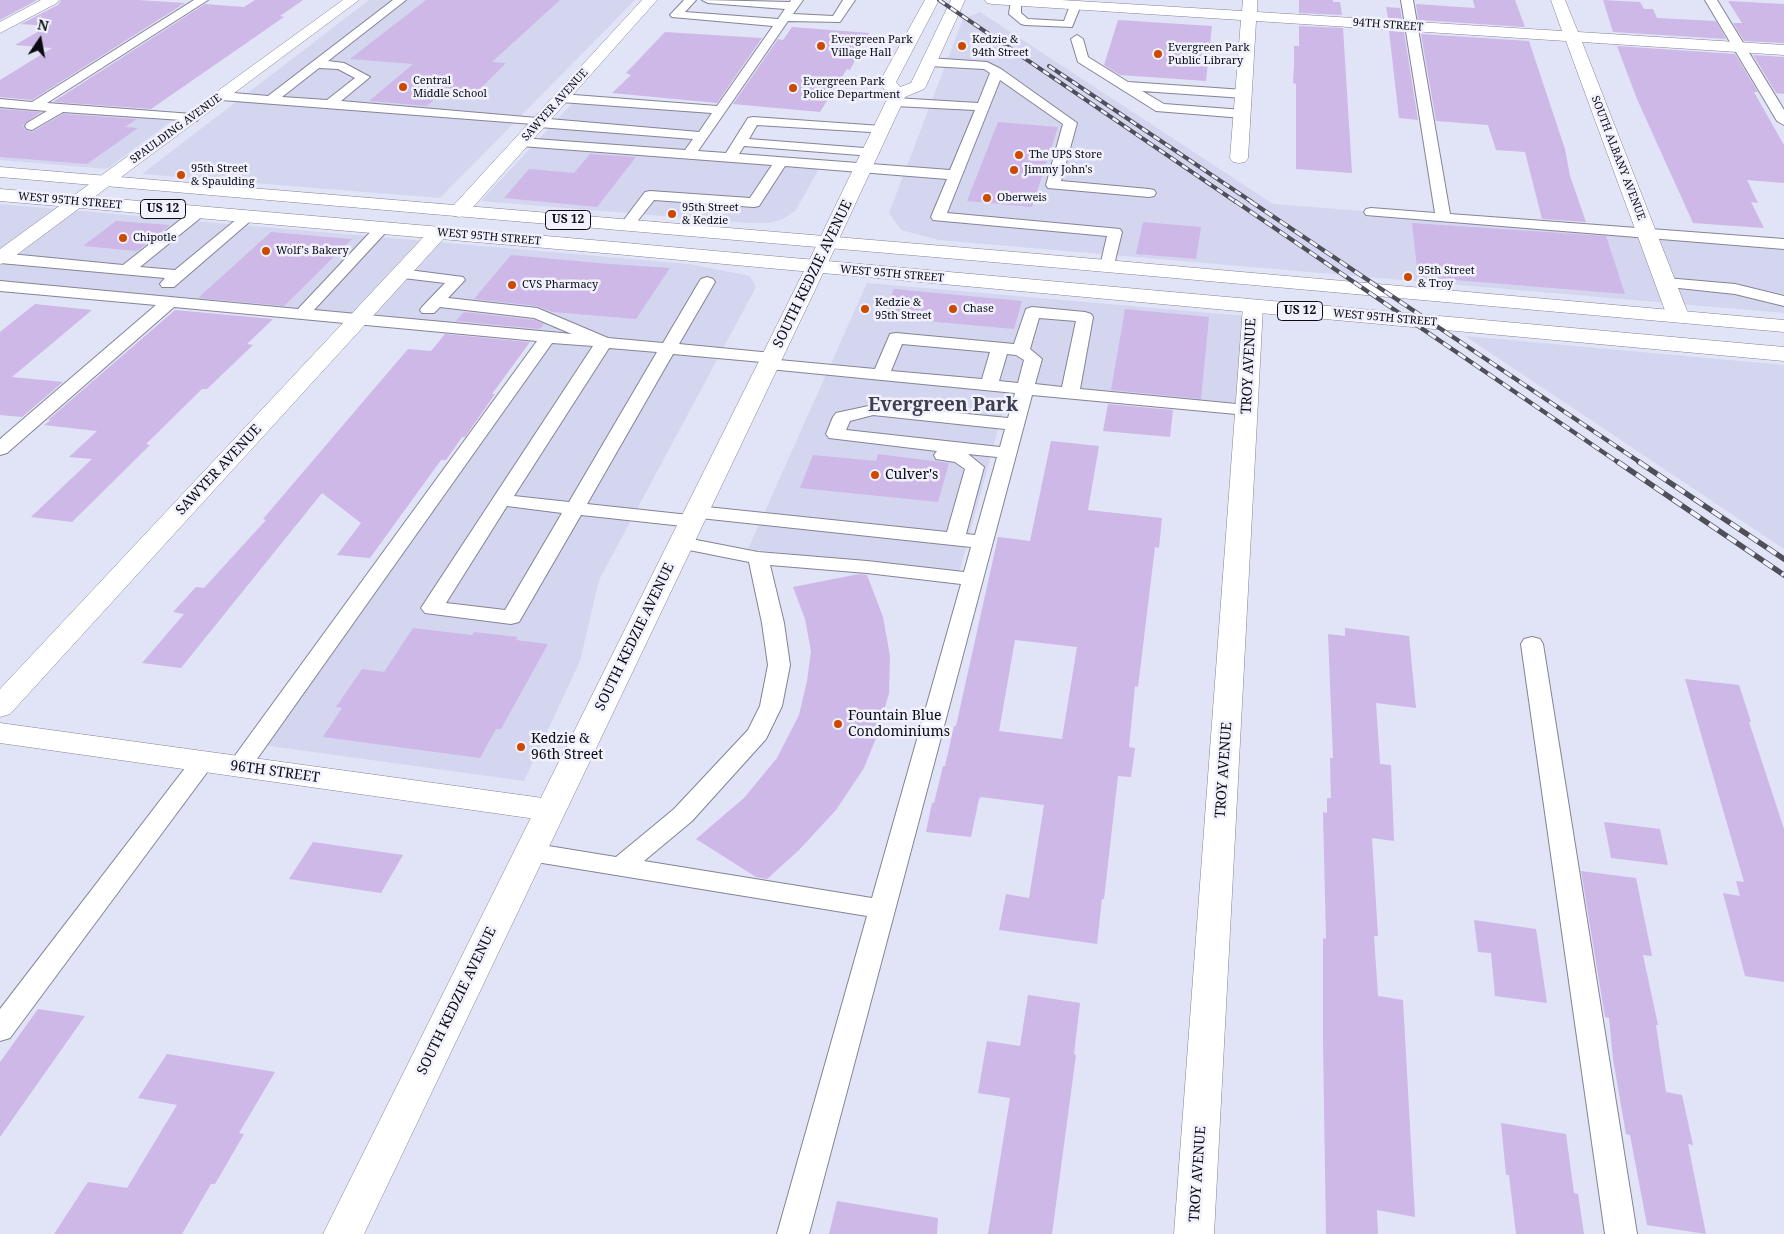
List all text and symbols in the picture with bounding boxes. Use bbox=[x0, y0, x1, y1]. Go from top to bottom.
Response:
text: N bbox=[36, 14, 51, 35]
north arrow bbox=[15, 15, 65, 65]
street label: 94TH STREET bbox=[1352, 16, 1424, 34]
place label: Evergreen Park Village Hall bbox=[831, 33, 913, 59]
place label: Kedzie & 94th Street bbox=[972, 33, 1029, 59]
marker: Evergreen Park Village Hall bbox=[815, 40, 827, 52]
marker: Kedzie & 94th Street bbox=[956, 40, 968, 52]
place label: Evergreen Park Public Library bbox=[1168, 41, 1250, 67]
marker: Evergreen Park Public Library bbox=[1152, 48, 1164, 60]
street label: SAWYER AVENUE bbox=[519, 66, 591, 144]
place label: Central Middle School bbox=[413, 74, 487, 100]
place label: Evergreen Park Police Department bbox=[803, 75, 900, 101]
marker: Central Middle School bbox=[397, 81, 409, 93]
marker: Evergreen Park Police Department bbox=[787, 82, 799, 94]
street label: SPAULDING AVENUE bbox=[128, 91, 224, 167]
street label: SOUTH ALBANY AVENUE bbox=[1588, 94, 1648, 222]
place label: The UPS Store bbox=[1029, 148, 1102, 162]
marker: The UPS Store bbox=[1013, 149, 1025, 161]
place label: 95th Street & Spaulding bbox=[191, 162, 255, 188]
place label: Jimmy John's bbox=[1024, 163, 1092, 177]
marker: Jimmy John's bbox=[1008, 164, 1020, 176]
marker: 95th Street & Spaulding bbox=[175, 169, 187, 181]
street label: WEST 95TH STREET bbox=[17, 190, 123, 212]
place label: Oberweis bbox=[997, 191, 1047, 205]
marker: Oberweis bbox=[981, 192, 993, 204]
street label: SOUTH KEDZIE AVENUE bbox=[770, 197, 856, 351]
road number: US 12 bbox=[140, 200, 186, 218]
place label: 95th Street & Kedzie bbox=[682, 201, 739, 227]
marker: 95th Street & Kedzie bbox=[666, 208, 678, 220]
road number: US 12 bbox=[546, 210, 590, 230]
street label: WEST 95TH STREET bbox=[436, 226, 542, 248]
place label: Chipotle bbox=[133, 231, 177, 245]
marker: Chipotle bbox=[117, 232, 129, 244]
place label: Wolf's Bakery bbox=[276, 244, 349, 258]
marker: Wolf's Bakery bbox=[260, 245, 272, 257]
street label: WEST 95TH STREET bbox=[839, 263, 945, 285]
place label: 95th Street & Troy bbox=[1418, 264, 1475, 290]
marker: 95th Street & Troy bbox=[1402, 271, 1414, 283]
place label: CVS Pharmacy bbox=[522, 278, 598, 292]
marker: CVS Pharmacy bbox=[506, 279, 518, 291]
place label: Kedzie & 95th Street bbox=[875, 296, 932, 322]
place label: Chase bbox=[963, 302, 994, 316]
road number: US 12 bbox=[1278, 302, 1322, 321]
marker: Kedzie & 95th Street bbox=[859, 303, 871, 315]
marker: Chase bbox=[947, 303, 959, 315]
street label: WEST 95TH STREET bbox=[1332, 307, 1438, 329]
street label: TROY AVENUE bbox=[1238, 318, 1260, 414]
district label: Evergreen Park bbox=[868, 395, 1018, 417]
street label: SAWYER AVENUE bbox=[173, 421, 265, 519]
place label: Culver's bbox=[885, 467, 938, 483]
marker: Culver's bbox=[869, 469, 881, 481]
street label: SOUTH KEDZIE AVENUE bbox=[592, 560, 678, 714]
place label: Fountain Blue Condominiums bbox=[848, 708, 950, 740]
marker: Fountain Blue Condominiums bbox=[832, 718, 844, 730]
street label: TROY AVENUE bbox=[1212, 721, 1236, 819]
place label: Kedzie & 96th Street bbox=[531, 731, 603, 764]
marker: Kedzie & 96th Street bbox=[515, 741, 527, 753]
street label: 96TH STREET bbox=[229, 757, 321, 787]
street label: SOUTH KEDZIE AVENUE bbox=[414, 924, 500, 1078]
street label: TROY AVENUE bbox=[1186, 1125, 1210, 1223]

